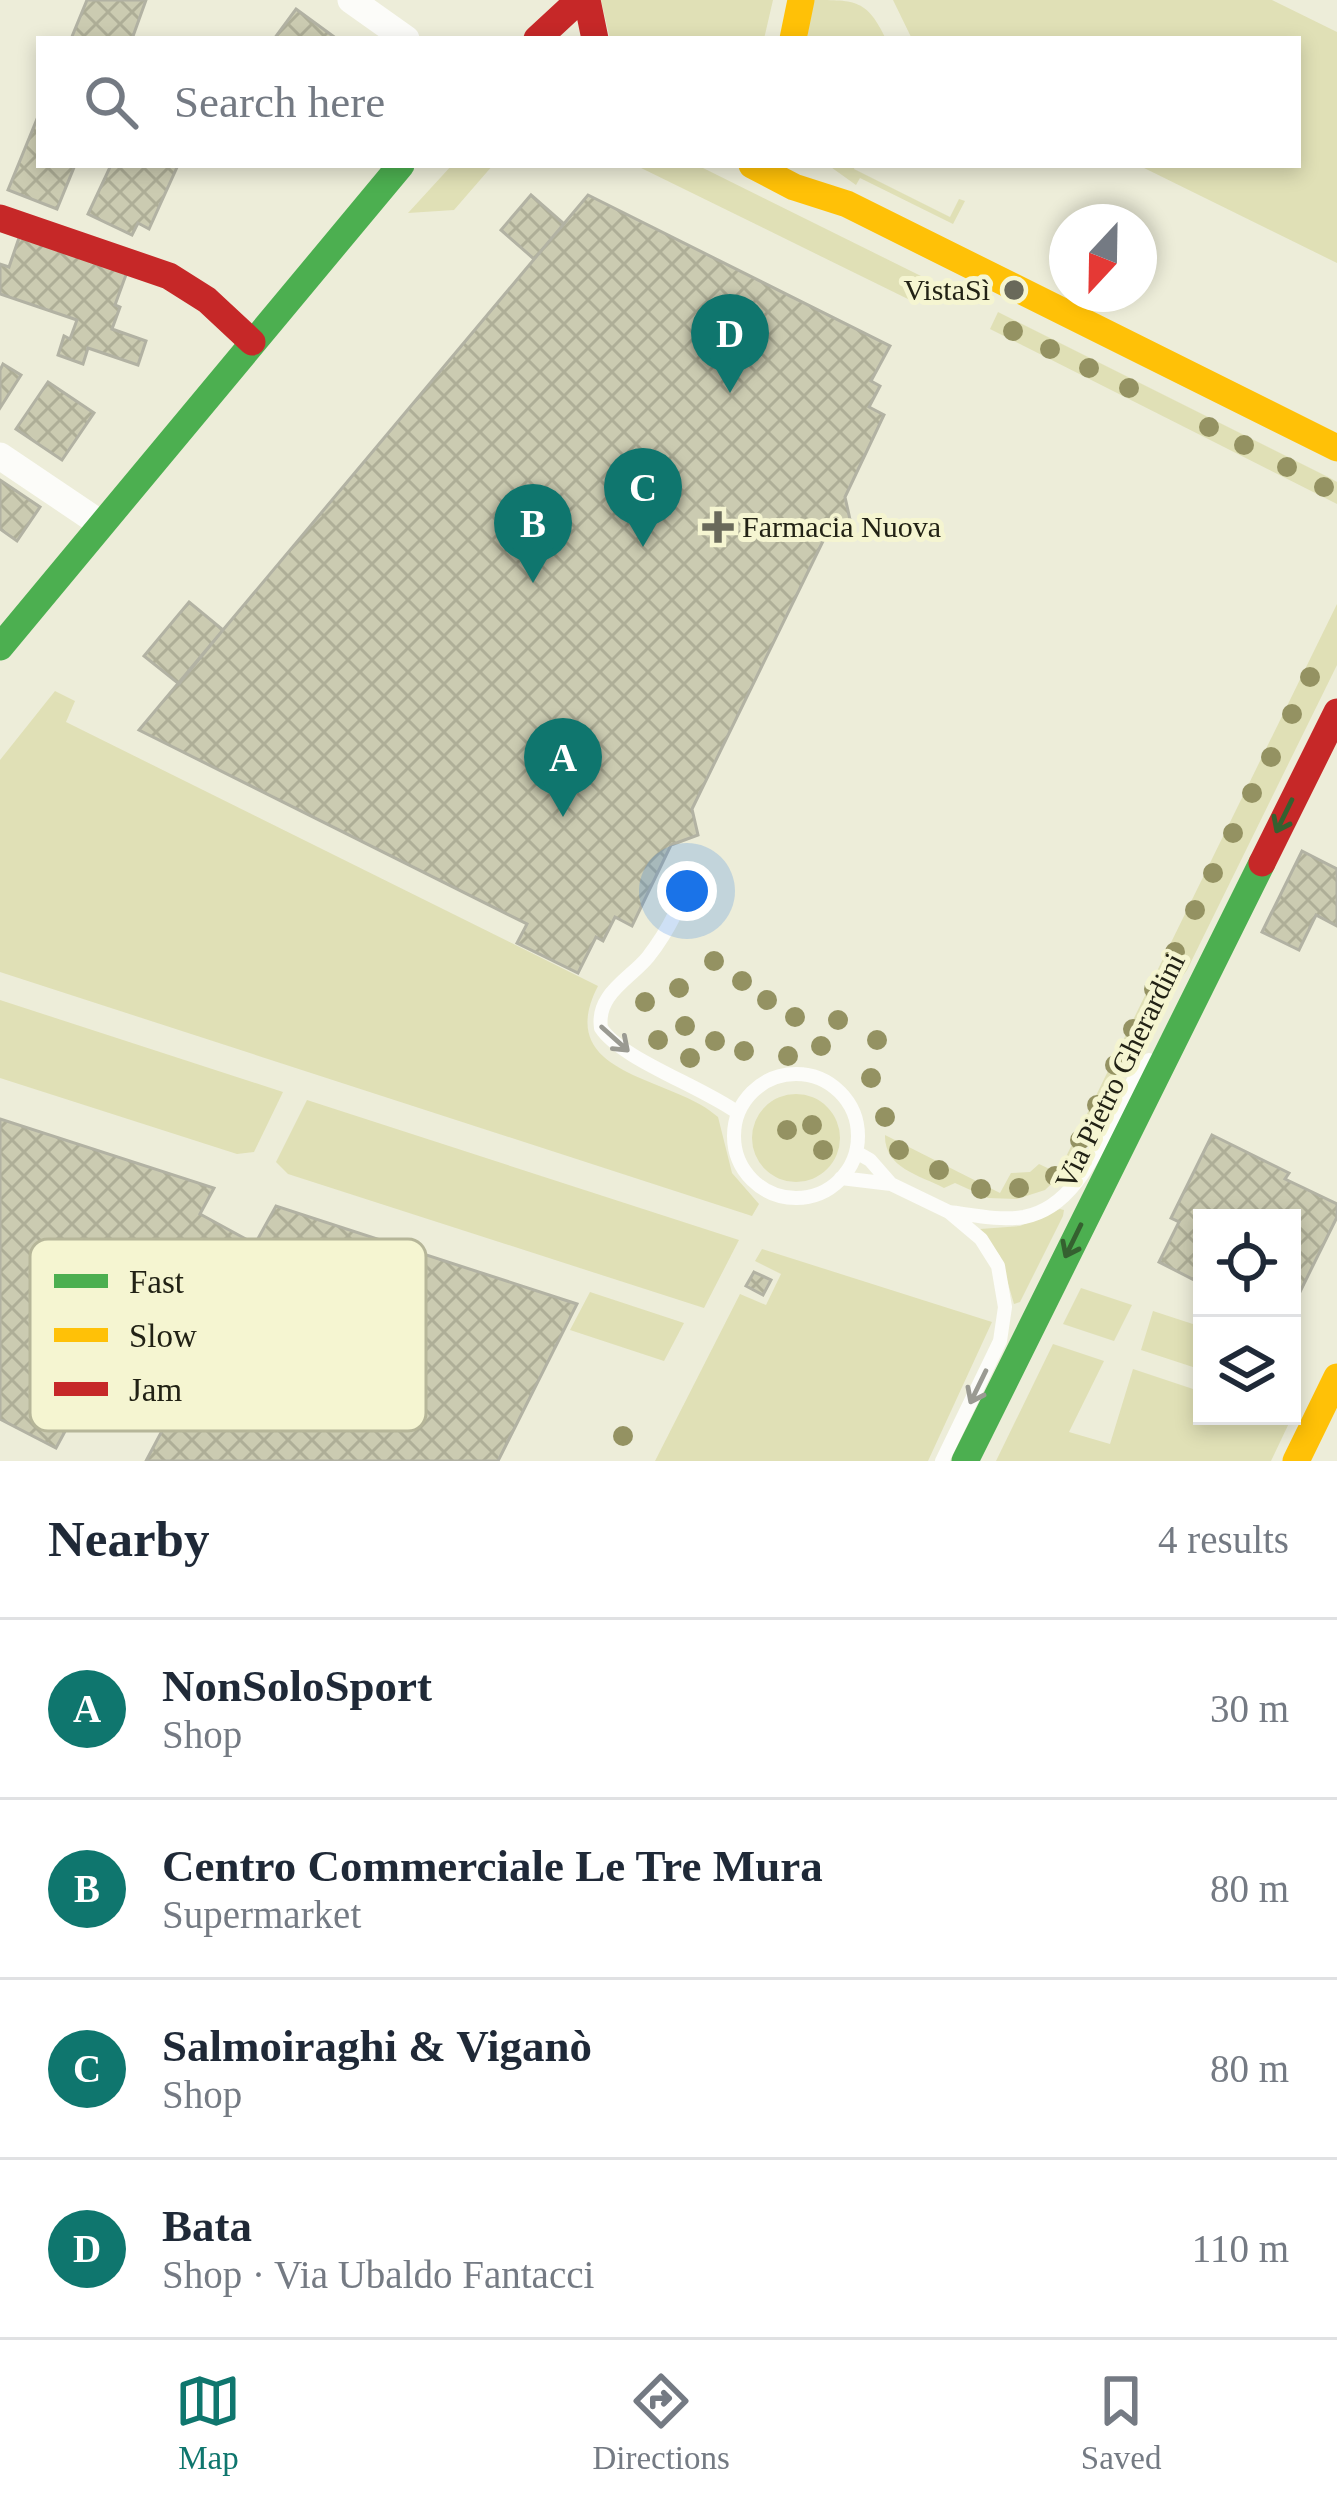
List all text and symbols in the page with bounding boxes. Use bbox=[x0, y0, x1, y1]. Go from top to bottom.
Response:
search box bbox=[36, 36, 1301, 168]
icon: search bbox=[78, 69, 144, 135]
text: Search here bbox=[174, 77, 385, 127]
north arrow bbox=[1049, 204, 1157, 312]
place label: VistaSì bbox=[903, 273, 990, 306]
marker: VistaSì bbox=[1001, 277, 1027, 303]
pin: D bbox=[691, 294, 769, 393]
pin: C bbox=[604, 448, 682, 547]
pin: B bbox=[494, 484, 572, 583]
place label: Farmacia Nuova bbox=[742, 510, 941, 543]
marker: Farmacia Nuova bbox=[705, 514, 731, 540]
pin: A bbox=[524, 718, 602, 817]
one-way arrow bbox=[1271, 798, 1294, 833]
your location bbox=[657, 861, 717, 921]
street label: Via Pietro Gherardini bbox=[1048, 948, 1191, 1194]
one-way arrow bbox=[600, 1024, 630, 1052]
map controls bbox=[1193, 1209, 1301, 1425]
button: locate bbox=[1193, 1209, 1301, 1317]
one-way arrow bbox=[1061, 1222, 1084, 1258]
legend bbox=[30, 1239, 426, 1431]
text: Fast bbox=[129, 1264, 184, 1300]
button: layers bbox=[1193, 1317, 1301, 1425]
text: Slow bbox=[129, 1318, 197, 1354]
one-way arrow bbox=[966, 1368, 988, 1404]
text: Jam bbox=[129, 1372, 182, 1408]
text: Nearby bbox=[48, 1511, 209, 1567]
text: 4 results bbox=[1158, 1518, 1289, 1561]
text: NonSoloSport bbox=[162, 1661, 432, 1711]
text: A bbox=[73, 1687, 101, 1730]
text: 30 m bbox=[1210, 1687, 1289, 1730]
text: Shop bbox=[162, 1713, 242, 1756]
text: Centro Commerciale Le Tre Mura bbox=[162, 1841, 823, 1891]
text: B bbox=[74, 1867, 100, 1910]
text: 80 m bbox=[1210, 1867, 1289, 1910]
text: Supermarket bbox=[162, 1893, 361, 1936]
text: Salmoiraghi & Viganò bbox=[162, 2021, 592, 2071]
text: C bbox=[73, 2047, 101, 2090]
text: 80 m bbox=[1210, 2047, 1289, 2090]
text: Shop bbox=[162, 2073, 242, 2116]
text: Bata bbox=[162, 2201, 252, 2251]
text: D bbox=[73, 2227, 101, 2270]
text: 110 m bbox=[1192, 2227, 1289, 2270]
text: Shop · Via Ubaldo Fantacci bbox=[162, 2253, 594, 2296]
tab: Map bbox=[175, 2368, 241, 2477]
tab: Directions bbox=[592, 2368, 730, 2477]
tab: Saved bbox=[1081, 2368, 1162, 2477]

